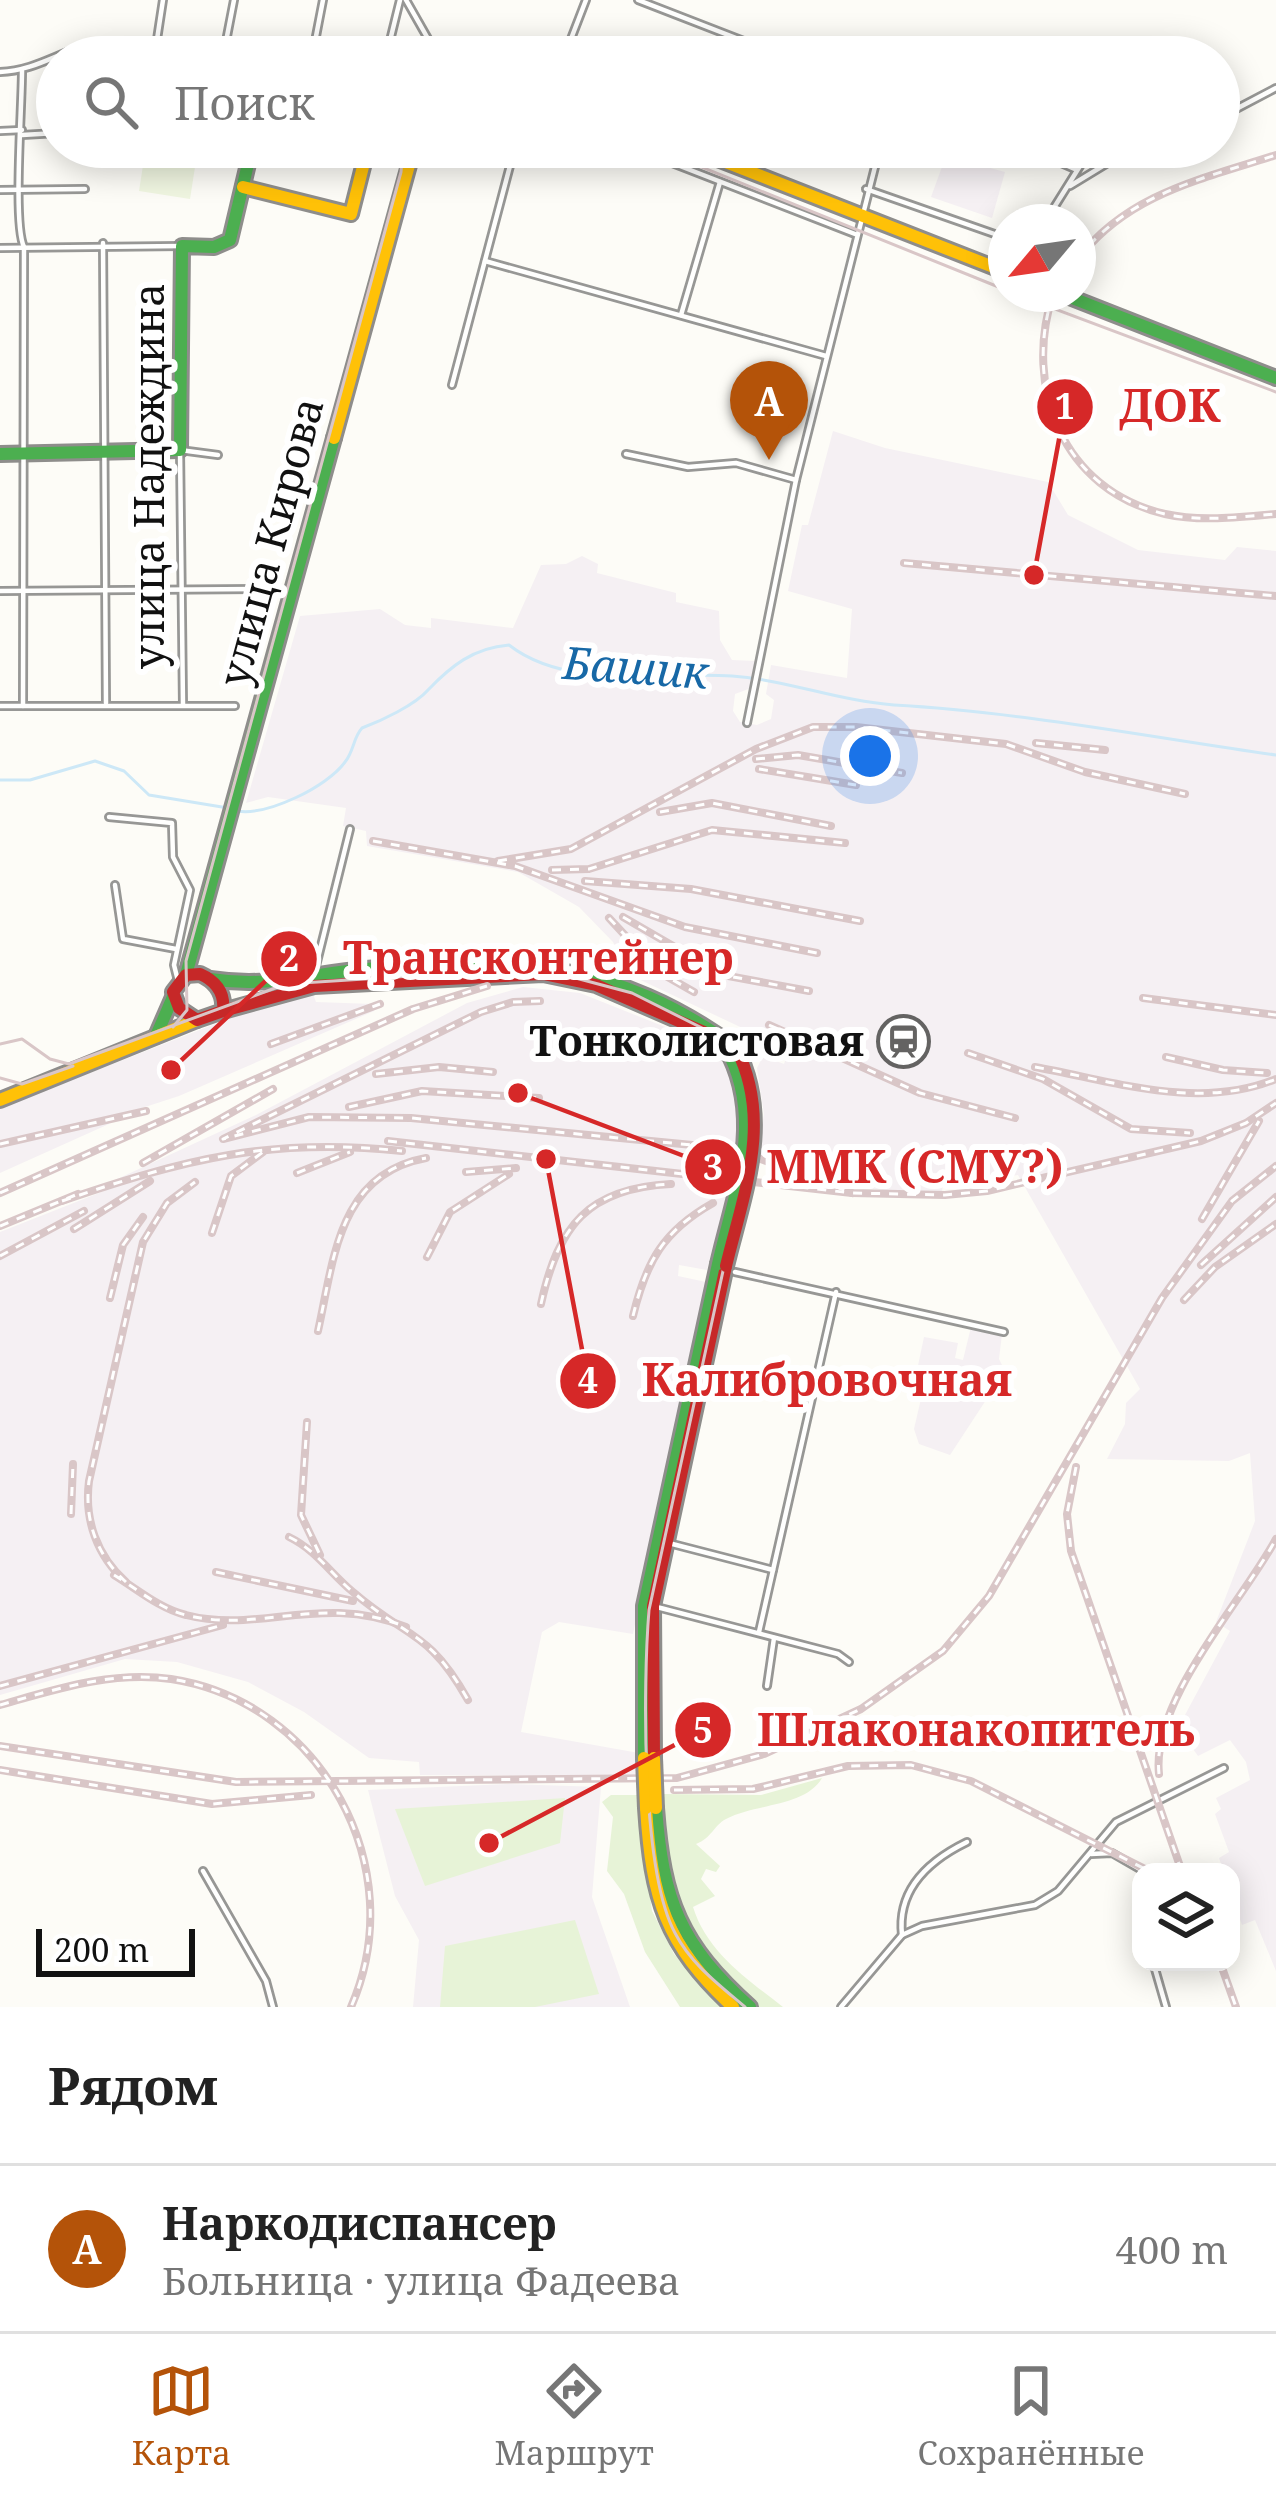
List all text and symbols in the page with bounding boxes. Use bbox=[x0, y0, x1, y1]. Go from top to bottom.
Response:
search box bbox=[36, 36, 1240, 168]
icon: search bbox=[78, 69, 144, 135]
text: Поиск bbox=[174, 72, 315, 133]
north arrow bbox=[988, 204, 1096, 312]
street label: улица Надеждина bbox=[119, 283, 176, 669]
pin: A bbox=[730, 361, 808, 460]
callout: ДОК bbox=[1035, 366, 1245, 447]
text: ДОК bbox=[1119, 374, 1221, 435]
text: 1 bbox=[1055, 381, 1075, 430]
street label: улица Кирова bbox=[204, 391, 335, 692]
water label: Башик bbox=[560, 631, 712, 702]
your location bbox=[840, 726, 900, 786]
callout: Трансконтейнер bbox=[259, 918, 758, 999]
text: Трансконтейнер bbox=[342, 926, 734, 987]
text: 2 bbox=[279, 933, 299, 982]
place label: Тонколистовая bbox=[529, 1011, 864, 1068]
station icon: Тонколистовая bbox=[875, 1013, 931, 1069]
callout: ММК (СМУ?) bbox=[683, 1126, 1088, 1207]
text: ММК (СМУ?) bbox=[766, 1135, 1064, 1196]
text: 3 bbox=[703, 1142, 723, 1191]
callout: Калибровочная bbox=[558, 1340, 1036, 1421]
text: Калибровочная bbox=[642, 1348, 1012, 1409]
text: 4 bbox=[578, 1355, 598, 1404]
callout: Шлаконакопитель bbox=[673, 1690, 1220, 1771]
text: Шлаконакопитель bbox=[757, 1698, 1195, 1759]
text: 5 bbox=[693, 1705, 713, 1754]
map controls bbox=[1132, 1863, 1240, 1971]
button: layers bbox=[1132, 1863, 1240, 1971]
scale bar bbox=[36, 1923, 195, 1976]
text: 200 m bbox=[54, 1927, 149, 1972]
text: Рядом bbox=[48, 2050, 218, 2120]
text: Наркодиспансер bbox=[162, 2192, 557, 2253]
text: A bbox=[72, 2222, 102, 2275]
text: 400 m bbox=[1116, 2222, 1228, 2275]
text: Больница · улица Фадеева bbox=[162, 2253, 680, 2306]
tab: Карта bbox=[132, 2358, 231, 2475]
tab: Маршрут bbox=[494, 2358, 654, 2475]
tab: Сохранённые bbox=[917, 2358, 1144, 2475]

